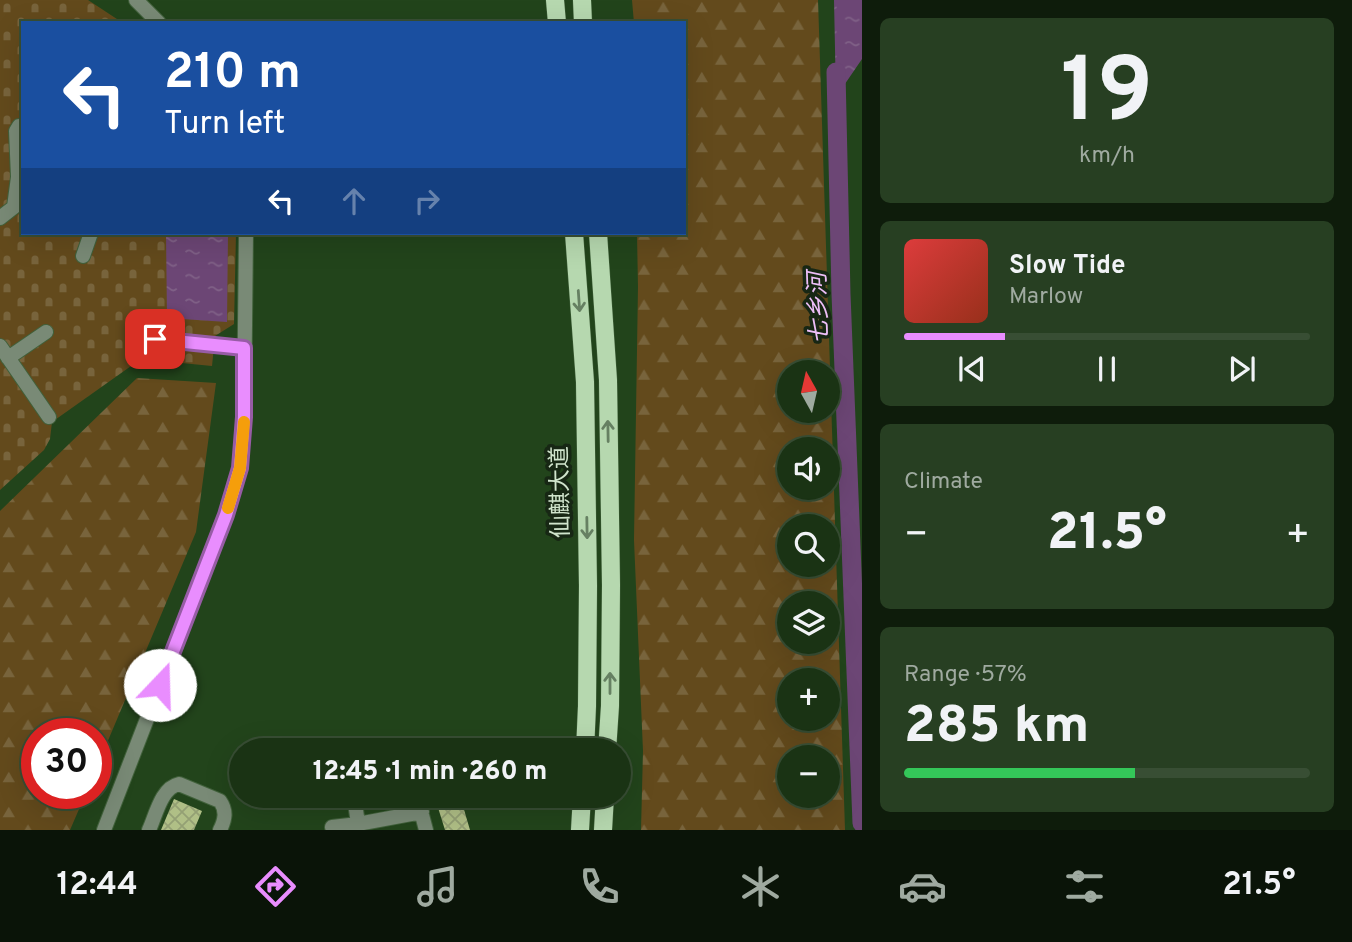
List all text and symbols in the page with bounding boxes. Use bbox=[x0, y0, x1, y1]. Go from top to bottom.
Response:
text: 19 bbox=[1061, 39, 1153, 154]
text: 210 m bbox=[164, 44, 301, 106]
icon: left bbox=[49, 49, 140, 140]
text: Turn left bbox=[164, 105, 285, 145]
text: km/h bbox=[1079, 142, 1135, 171]
icon: left bbox=[262, 182, 300, 220]
icon: ahead bbox=[335, 182, 373, 220]
icon: right bbox=[408, 182, 446, 220]
text: Slow Tide bbox=[1009, 250, 1126, 283]
water label: 七乡河 bbox=[804, 268, 836, 345]
text: Marlow bbox=[1009, 283, 1083, 312]
one-way arrow bbox=[573, 289, 586, 312]
pin bbox=[125, 309, 185, 369]
icon: arrive bbox=[136, 320, 174, 358]
icon: previous bbox=[953, 350, 991, 388]
icon: pause bbox=[1088, 350, 1126, 388]
icon: next bbox=[1223, 350, 1261, 388]
north arrow bbox=[777, 360, 840, 424]
map controls bbox=[777, 360, 840, 808]
one-way arrow bbox=[602, 419, 615, 442]
button: sound bbox=[777, 437, 840, 500]
street label: 仙麒大道 bbox=[547, 446, 577, 538]
text: Climate bbox=[904, 468, 983, 497]
text: 21.5° bbox=[1047, 502, 1167, 568]
text: − bbox=[904, 512, 929, 561]
text: + bbox=[1285, 512, 1310, 561]
button: search bbox=[777, 514, 840, 577]
one-way arrow bbox=[580, 516, 594, 539]
button: layers bbox=[777, 591, 840, 654]
position arrow bbox=[123, 648, 197, 722]
text: Range · 57% bbox=[904, 661, 1027, 690]
button: + bbox=[777, 668, 840, 731]
one-way arrow bbox=[603, 671, 617, 694]
text: 285 km bbox=[904, 695, 1089, 761]
speed limit sign: 30 bbox=[21, 718, 112, 809]
button: − bbox=[777, 745, 840, 808]
text: 12:45 · 1 min · 260 m bbox=[313, 756, 547, 789]
icon: directions bbox=[251, 862, 300, 911]
icon: music bbox=[413, 862, 462, 911]
icon: phone bbox=[575, 862, 624, 911]
icon: climate bbox=[736, 862, 785, 911]
icon: car bbox=[898, 862, 947, 911]
icon: filters bbox=[1060, 862, 1109, 911]
text: 12:44 bbox=[56, 866, 138, 906]
text: 21.5° bbox=[1222, 866, 1295, 906]

